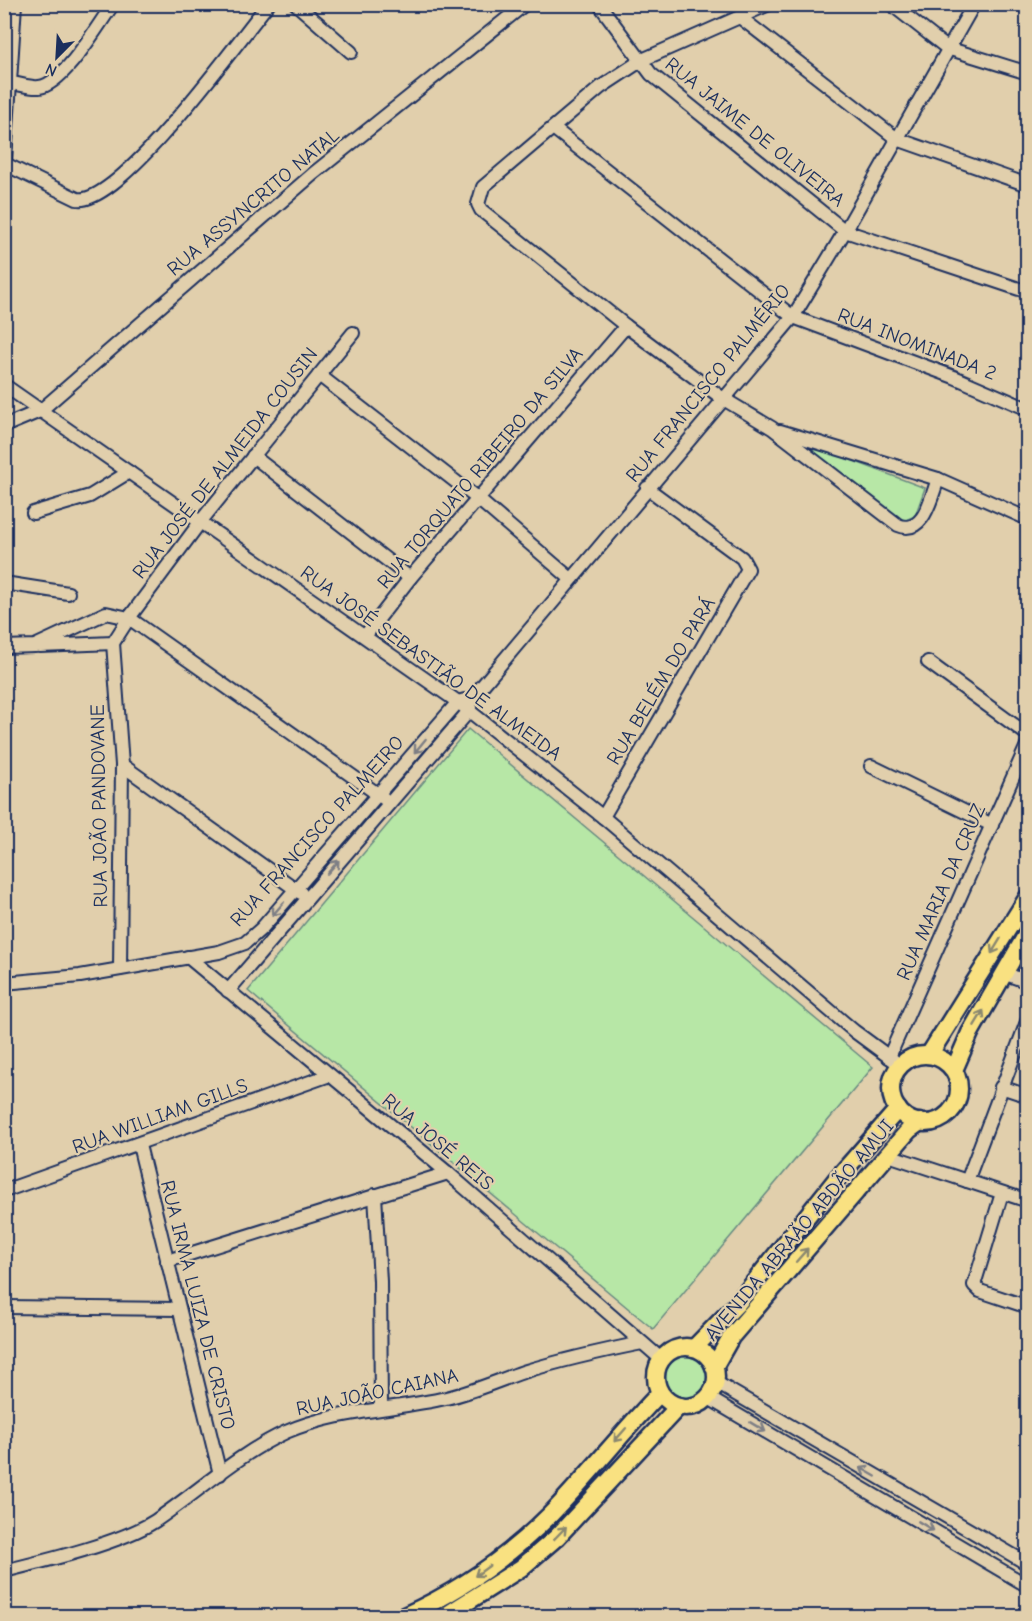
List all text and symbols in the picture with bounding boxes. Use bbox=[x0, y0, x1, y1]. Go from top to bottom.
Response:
north arrow bbox=[27, 27, 87, 87]
street label: RUA JAIME DE OLIVEIRA bbox=[661, 53, 850, 212]
text: N bbox=[43, 59, 60, 80]
street label: RUA ASSYNCRITO NATAL bbox=[162, 123, 344, 281]
street label: RUA FRANCISCO PALMÉRIO bbox=[621, 279, 795, 487]
street label: RUA INOMINADA 2 bbox=[834, 303, 1000, 385]
street label: RUA JOSÉ DE ALMEIDA COUSIN bbox=[128, 343, 322, 583]
street label: RUA TORQUATO RIBEIRO DA SILVA bbox=[372, 343, 588, 593]
street label: RUA JOSÉ SEBASTIÃO DE ALMEIDA bbox=[296, 561, 566, 766]
street label: RUA BELÉM DO PARÁ bbox=[601, 592, 720, 769]
street label: RUA JOÃO PANDOVANE bbox=[86, 704, 112, 908]
street label: RUA FRANCISCO PALMEIRO bbox=[225, 731, 409, 931]
one-way arrow bbox=[413, 738, 426, 754]
street label: RUA MARIA DA CRUZ bbox=[892, 800, 990, 984]
one-way arrow bbox=[326, 859, 340, 874]
one-way arrow bbox=[271, 901, 285, 916]
one-way arrow bbox=[990, 937, 1002, 954]
one-way arrow bbox=[974, 1010, 986, 1027]
street label: RUA WILLIAM GILLS bbox=[69, 1074, 251, 1158]
street label: RUA JOSÉ REIS bbox=[378, 1089, 498, 1195]
street label: AVENIDA ABRAÃO ABDÃO AMUI bbox=[700, 1115, 898, 1345]
street label: RUA IRMA LUIZA DE CRISTO bbox=[156, 1178, 240, 1432]
one-way arrow bbox=[795, 1247, 808, 1263]
street label: RUA JOÃO CAIANA bbox=[294, 1364, 460, 1420]
one-way arrow bbox=[749, 1421, 766, 1433]
one-way arrow bbox=[613, 1427, 627, 1442]
one-way arrow bbox=[860, 1466, 877, 1478]
one-way arrow bbox=[917, 1521, 934, 1533]
one-way arrow bbox=[553, 1525, 567, 1540]
one-way arrow bbox=[474, 1565, 490, 1577]

